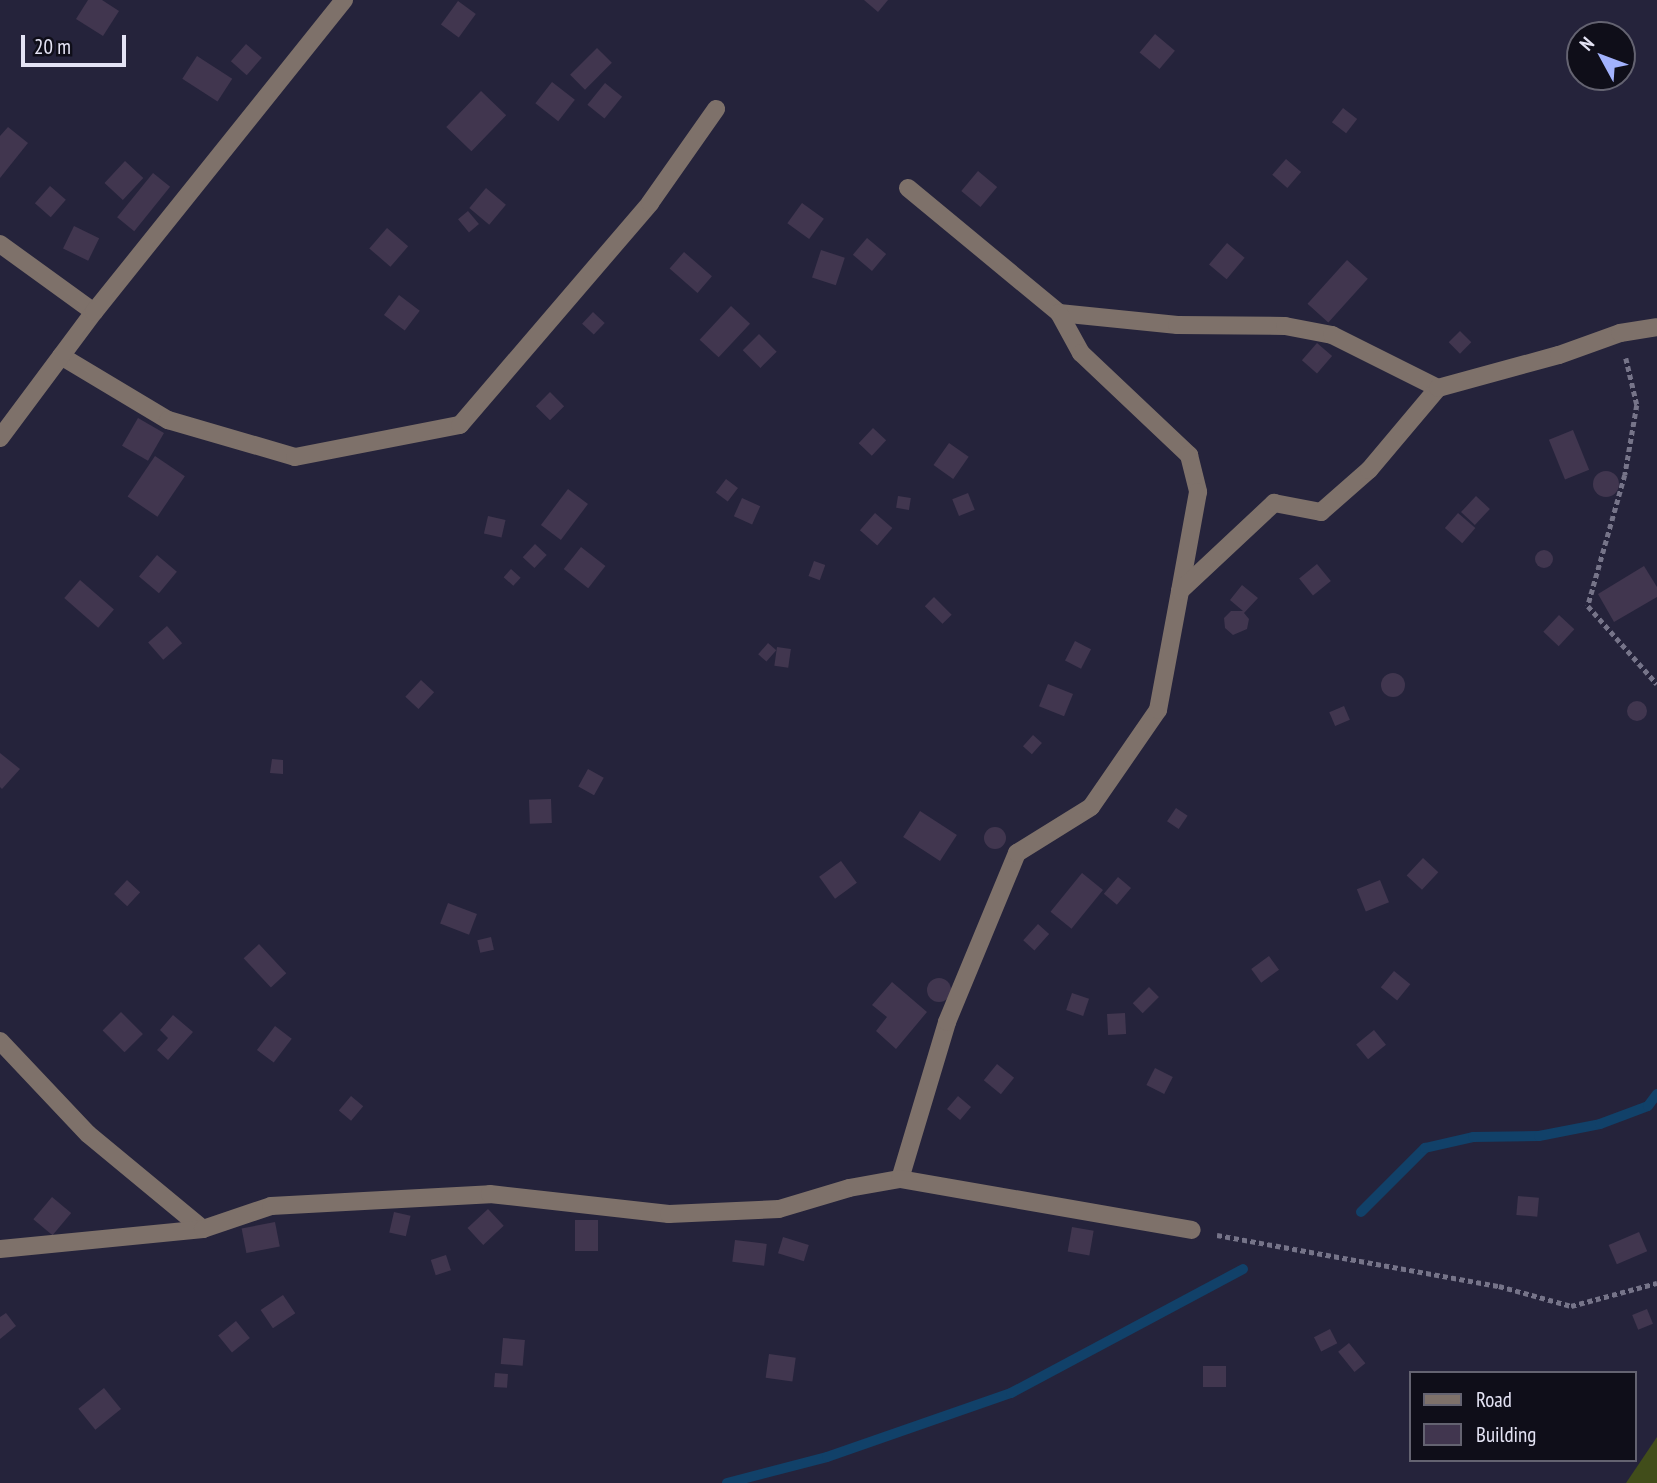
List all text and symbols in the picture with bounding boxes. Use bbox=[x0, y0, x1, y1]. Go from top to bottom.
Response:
scale bar bbox=[24, 21, 130, 65]
north arrow bbox=[1566, 21, 1636, 91]
text: N bbox=[1574, 32, 1599, 55]
text: 20 m bbox=[34, 33, 71, 60]
legend bbox=[1408, 1371, 1636, 1462]
text: Road bbox=[1476, 1386, 1512, 1413]
text: Building bbox=[1476, 1421, 1536, 1448]

